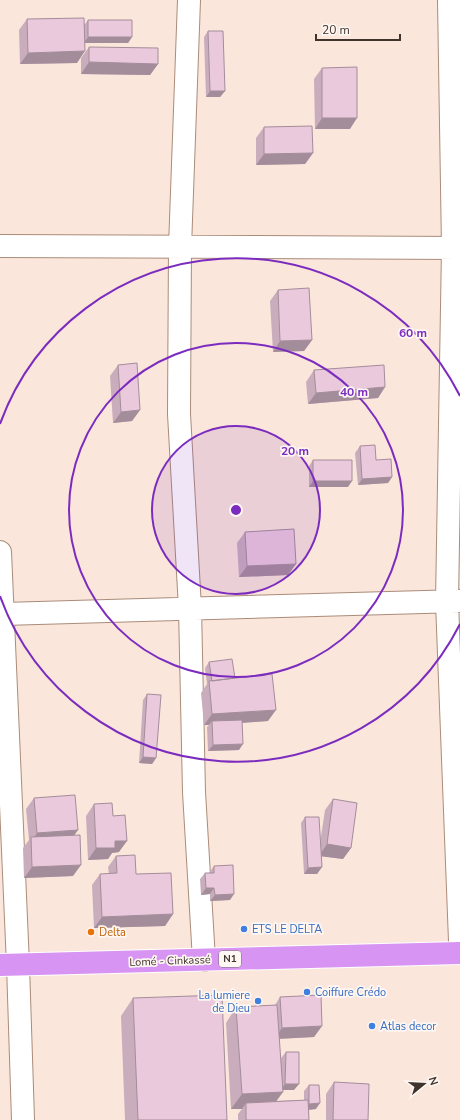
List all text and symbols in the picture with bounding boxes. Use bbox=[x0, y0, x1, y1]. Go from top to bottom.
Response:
scale bar bbox=[316, 16, 400, 42]
text: 20 m bbox=[322, 22, 350, 38]
text: 60 m bbox=[399, 325, 427, 341]
text: 40 m bbox=[340, 384, 368, 400]
text: 20 m bbox=[281, 443, 309, 459]
centre of rings bbox=[229, 503, 243, 517]
place label: ETS LE DELTA bbox=[252, 922, 322, 937]
marker: ETS LE DELTA bbox=[239, 924, 249, 934]
place label: Delta bbox=[99, 925, 126, 940]
marker: Delta bbox=[86, 927, 96, 937]
road number: N1 bbox=[219, 951, 241, 967]
street label: Lomé - Cinkassé bbox=[129, 952, 211, 970]
place label: Coiffure Crédo bbox=[315, 985, 386, 1000]
marker: Coiffure Crédo bbox=[302, 987, 312, 997]
place label: La lumiere de Dieu bbox=[198, 988, 250, 1016]
marker: La lumiere de Dieu bbox=[253, 996, 263, 1006]
place label: Atlas decor bbox=[380, 1019, 436, 1034]
marker: Atlas decor bbox=[367, 1021, 377, 1031]
north arrow bbox=[404, 1064, 444, 1104]
text: N bbox=[425, 1075, 441, 1087]

